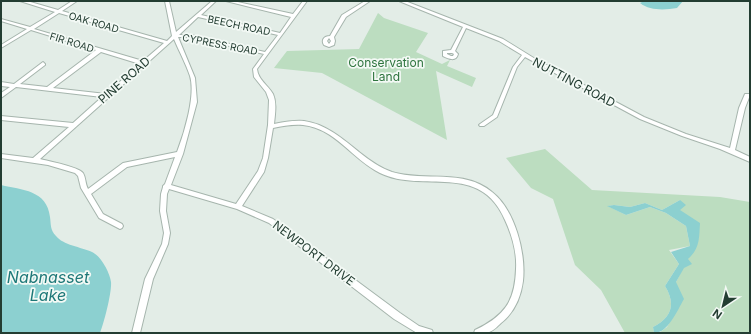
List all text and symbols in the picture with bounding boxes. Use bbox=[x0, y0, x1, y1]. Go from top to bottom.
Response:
street label: OAK ROAD bbox=[68, 9, 120, 35]
street label: BEECH ROAD bbox=[206, 12, 272, 38]
street label: FIR ROAD bbox=[48, 30, 96, 54]
street label: CYPRESS ROAD bbox=[181, 31, 259, 57]
street label: PINE ROAD bbox=[95, 53, 153, 107]
street label: NUTTING ROAD bbox=[530, 54, 618, 110]
park label: Conservation Land bbox=[348, 55, 424, 84]
street label: NEWPORT DRIVE bbox=[270, 217, 358, 289]
water label: Nabnasset Lake bbox=[7, 267, 90, 305]
north arrow bbox=[703, 286, 743, 326]
text: N bbox=[710, 306, 725, 322]

